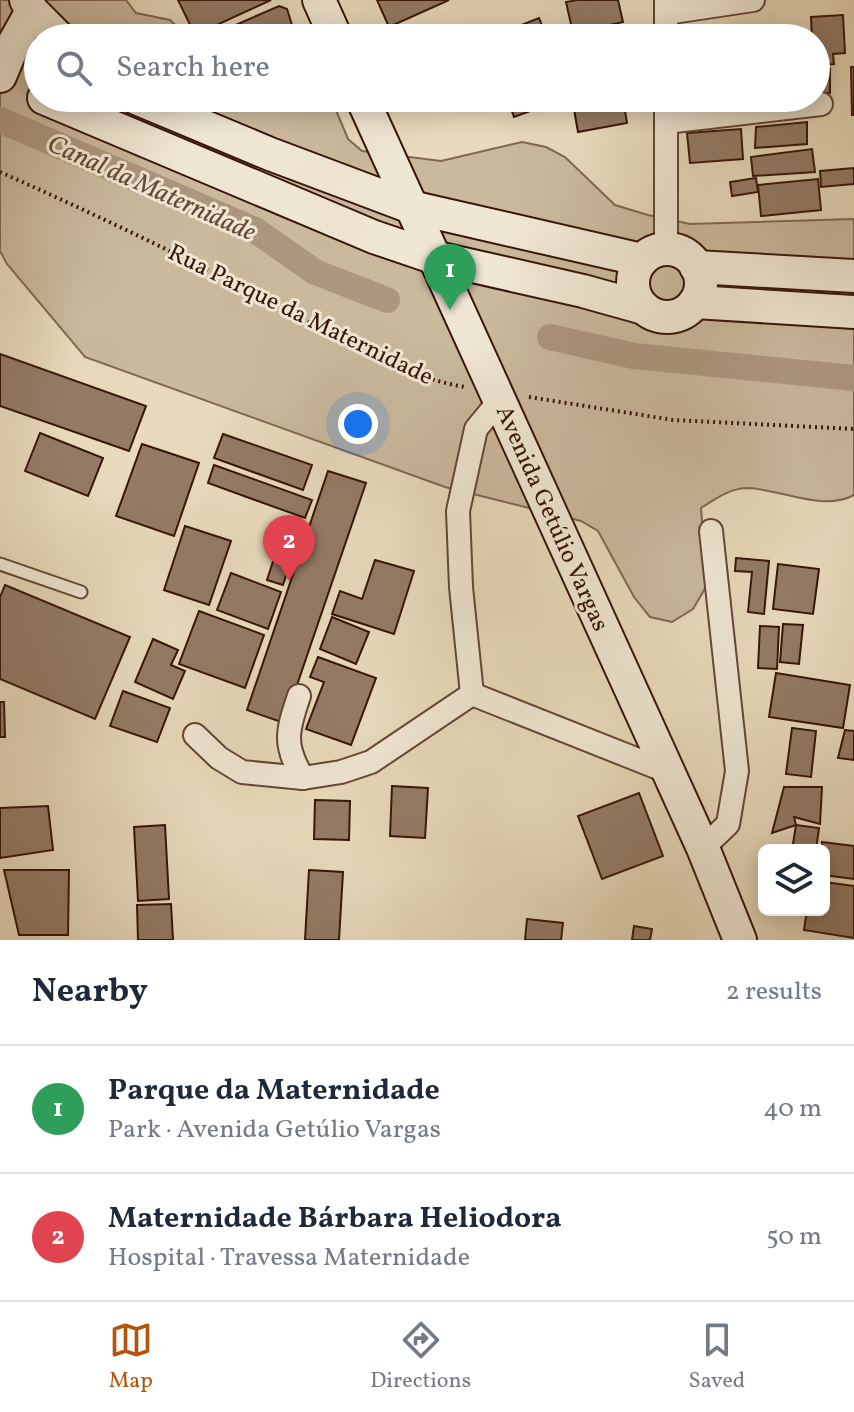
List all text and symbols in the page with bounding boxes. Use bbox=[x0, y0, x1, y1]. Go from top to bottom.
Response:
search box bbox=[24, 24, 830, 112]
icon: search bbox=[52, 46, 96, 90]
text: Search here bbox=[116, 47, 270, 89]
water label: Canal da Maternidade bbox=[41, 127, 261, 251]
street label: Rua Parque da Maternidade bbox=[162, 237, 438, 395]
pin: 1 bbox=[424, 244, 476, 310]
street label: Avenida Getúlio Vargas bbox=[486, 400, 616, 637]
your location bbox=[338, 404, 378, 444]
pin: 2 bbox=[263, 515, 315, 581]
map controls bbox=[758, 844, 830, 916]
button: layers bbox=[758, 844, 830, 916]
text: Nearby bbox=[32, 969, 148, 1016]
text: 2 results bbox=[726, 974, 822, 1010]
text: Parque da Maternidade bbox=[108, 1070, 440, 1112]
text: 1 bbox=[53, 1091, 63, 1127]
text: 40 m bbox=[763, 1091, 822, 1127]
text: Park · Avenida Getúlio Vargas bbox=[108, 1112, 441, 1148]
text: Maternidade Bárbara Heliodora bbox=[108, 1198, 562, 1240]
text: 2 bbox=[51, 1219, 65, 1255]
text: 50 m bbox=[766, 1219, 822, 1255]
text: Hospital · Travessa Maternidade bbox=[108, 1240, 470, 1276]
tab: Map bbox=[109, 1318, 153, 1397]
tab: Directions bbox=[370, 1318, 471, 1397]
tab: Saved bbox=[689, 1318, 745, 1397]

